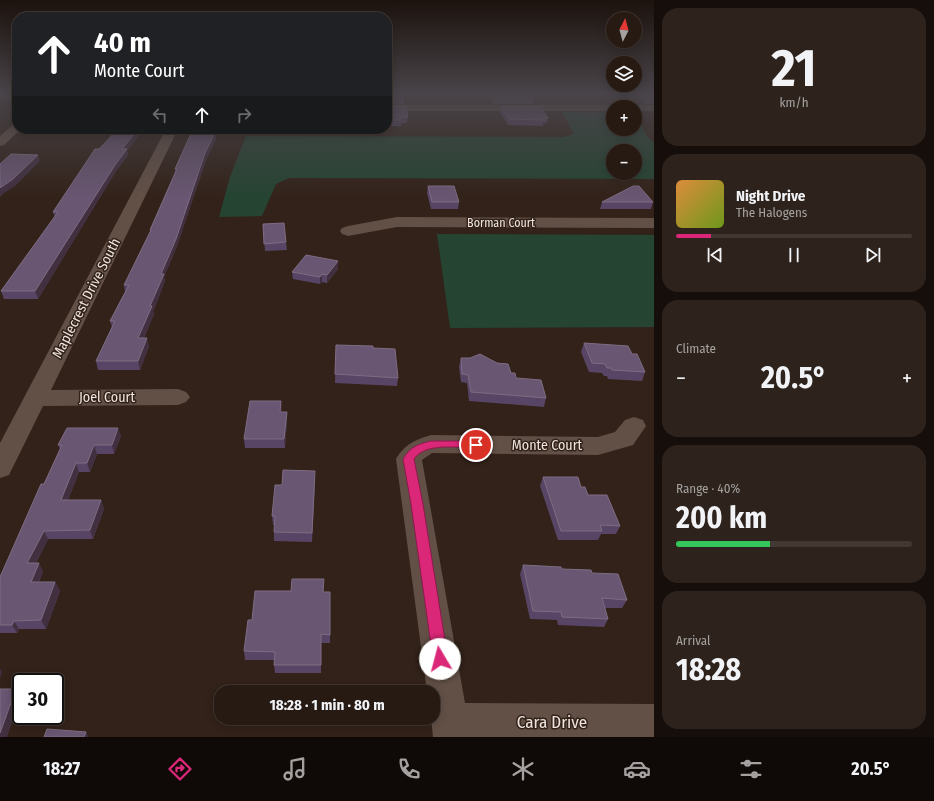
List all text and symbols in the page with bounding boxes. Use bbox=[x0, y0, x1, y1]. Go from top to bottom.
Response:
north arrow bbox=[606, 12, 642, 48]
map controls bbox=[606, 12, 642, 180]
text: 40 m bbox=[94, 26, 151, 59]
icon: ahead bbox=[28, 28, 80, 80]
text: 21 bbox=[771, 37, 817, 100]
button: layers bbox=[606, 56, 642, 92]
text: Monte Court bbox=[94, 60, 184, 82]
text: km/h bbox=[780, 95, 809, 110]
button: + bbox=[606, 100, 642, 136]
icon: left bbox=[149, 104, 171, 126]
icon: ahead bbox=[191, 104, 213, 126]
icon: right bbox=[233, 104, 255, 126]
button: − bbox=[606, 144, 642, 180]
text: Night Drive bbox=[736, 187, 805, 205]
text: The Halogens bbox=[736, 205, 807, 220]
street label: Borman Court bbox=[467, 216, 535, 230]
street label: Maplecrest Drive South bbox=[49, 235, 124, 361]
icon: previous bbox=[704, 244, 726, 266]
icon: pause bbox=[783, 244, 805, 266]
icon: next bbox=[862, 244, 884, 266]
text: Climate bbox=[676, 341, 716, 356]
text: 20.5° bbox=[761, 360, 827, 396]
text: − bbox=[676, 365, 686, 392]
text: + bbox=[902, 365, 912, 392]
street label: Joel Court bbox=[79, 389, 135, 406]
pin bbox=[459, 428, 493, 462]
icon: arrive bbox=[465, 434, 487, 456]
street label: Monte Court bbox=[512, 437, 583, 454]
text: Range · 40% bbox=[676, 481, 740, 496]
text: 200 km bbox=[676, 500, 767, 536]
text: Arrival bbox=[676, 633, 710, 648]
position arrow bbox=[419, 638, 461, 680]
text: 18:28 bbox=[676, 652, 741, 688]
speed limit sign: 30 bbox=[12, 673, 64, 725]
text: 18:28 · 1 min · 80 m bbox=[269, 696, 385, 714]
street label: Cara Drive bbox=[517, 712, 587, 733]
icon: directions bbox=[166, 755, 194, 783]
icon: music bbox=[281, 755, 309, 783]
icon: phone bbox=[395, 755, 423, 783]
icon: climate bbox=[509, 755, 537, 783]
icon: car bbox=[623, 755, 651, 783]
icon: filters bbox=[737, 755, 765, 783]
text: 18:27 bbox=[43, 758, 80, 780]
text: 20.5° bbox=[851, 758, 891, 780]

